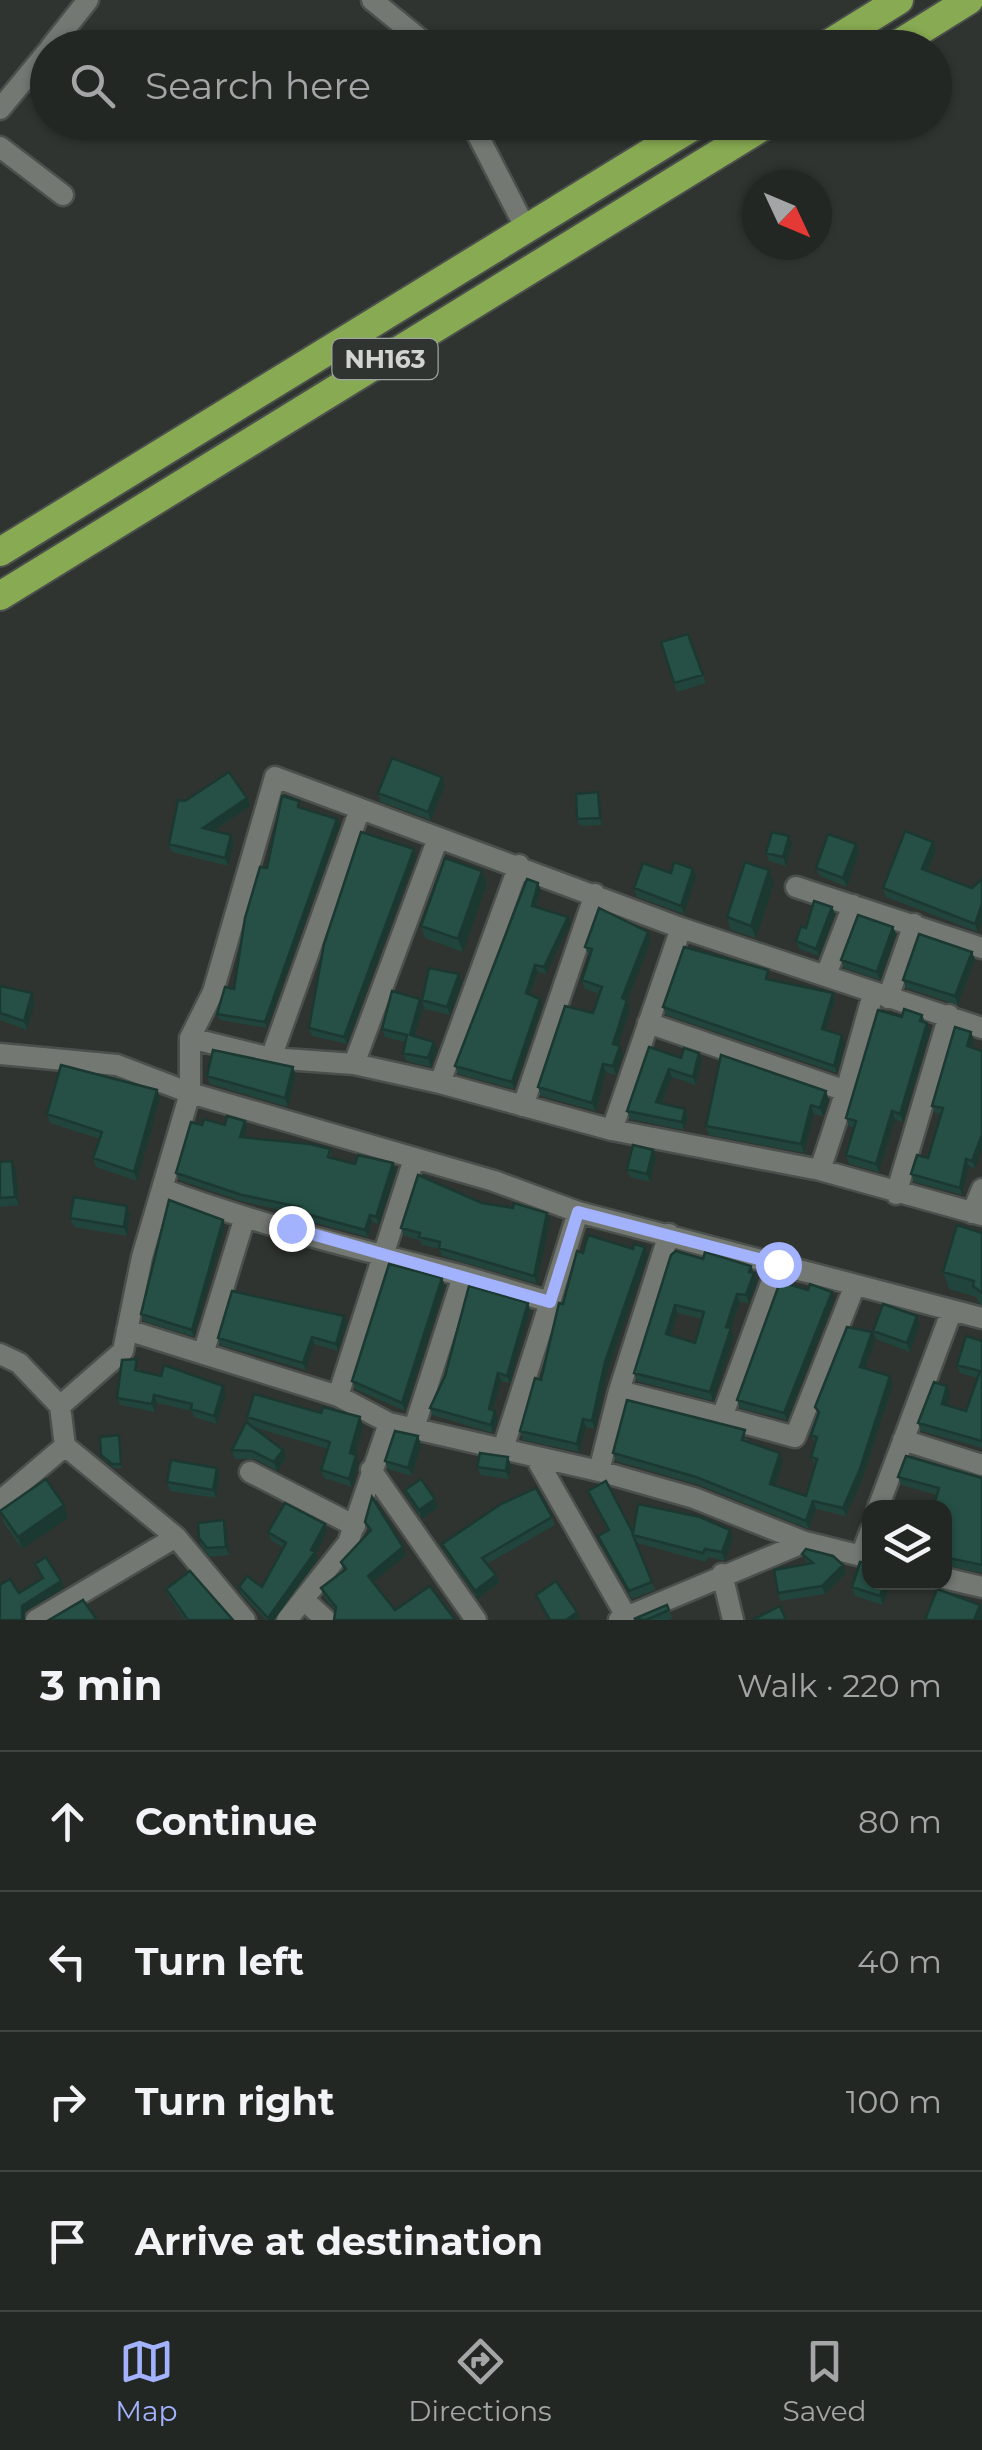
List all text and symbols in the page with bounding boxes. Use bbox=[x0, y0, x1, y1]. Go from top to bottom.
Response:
search box bbox=[30, 30, 952, 140]
icon: search bbox=[65, 58, 120, 113]
text: Search here bbox=[145, 62, 371, 109]
north arrow bbox=[742, 170, 832, 260]
road number: NH163 bbox=[332, 339, 438, 379]
route end bbox=[269, 1206, 315, 1252]
route start bbox=[756, 1242, 802, 1288]
map controls bbox=[862, 1500, 952, 1590]
button: layers bbox=[862, 1500, 952, 1590]
text: 3 min bbox=[40, 1659, 162, 1711]
text: Walk · 220 m bbox=[737, 1666, 942, 1705]
icon: ahead bbox=[40, 1794, 95, 1849]
text: Continue bbox=[135, 1798, 317, 1845]
text: 80 m bbox=[858, 1802, 942, 1841]
icon: left bbox=[40, 1934, 95, 1989]
text: Turn left bbox=[135, 1938, 304, 1985]
text: 40 m bbox=[857, 1942, 942, 1981]
icon: right bbox=[40, 2074, 95, 2129]
text: Turn right bbox=[135, 2078, 334, 2125]
text: 100 m bbox=[846, 2082, 942, 2121]
icon: arrive bbox=[40, 2214, 95, 2269]
text: Arrive at destination bbox=[135, 2218, 543, 2265]
tab: Map bbox=[115, 2334, 178, 2428]
tab: Directions bbox=[408, 2334, 552, 2428]
tab: Saved bbox=[782, 2334, 867, 2428]

